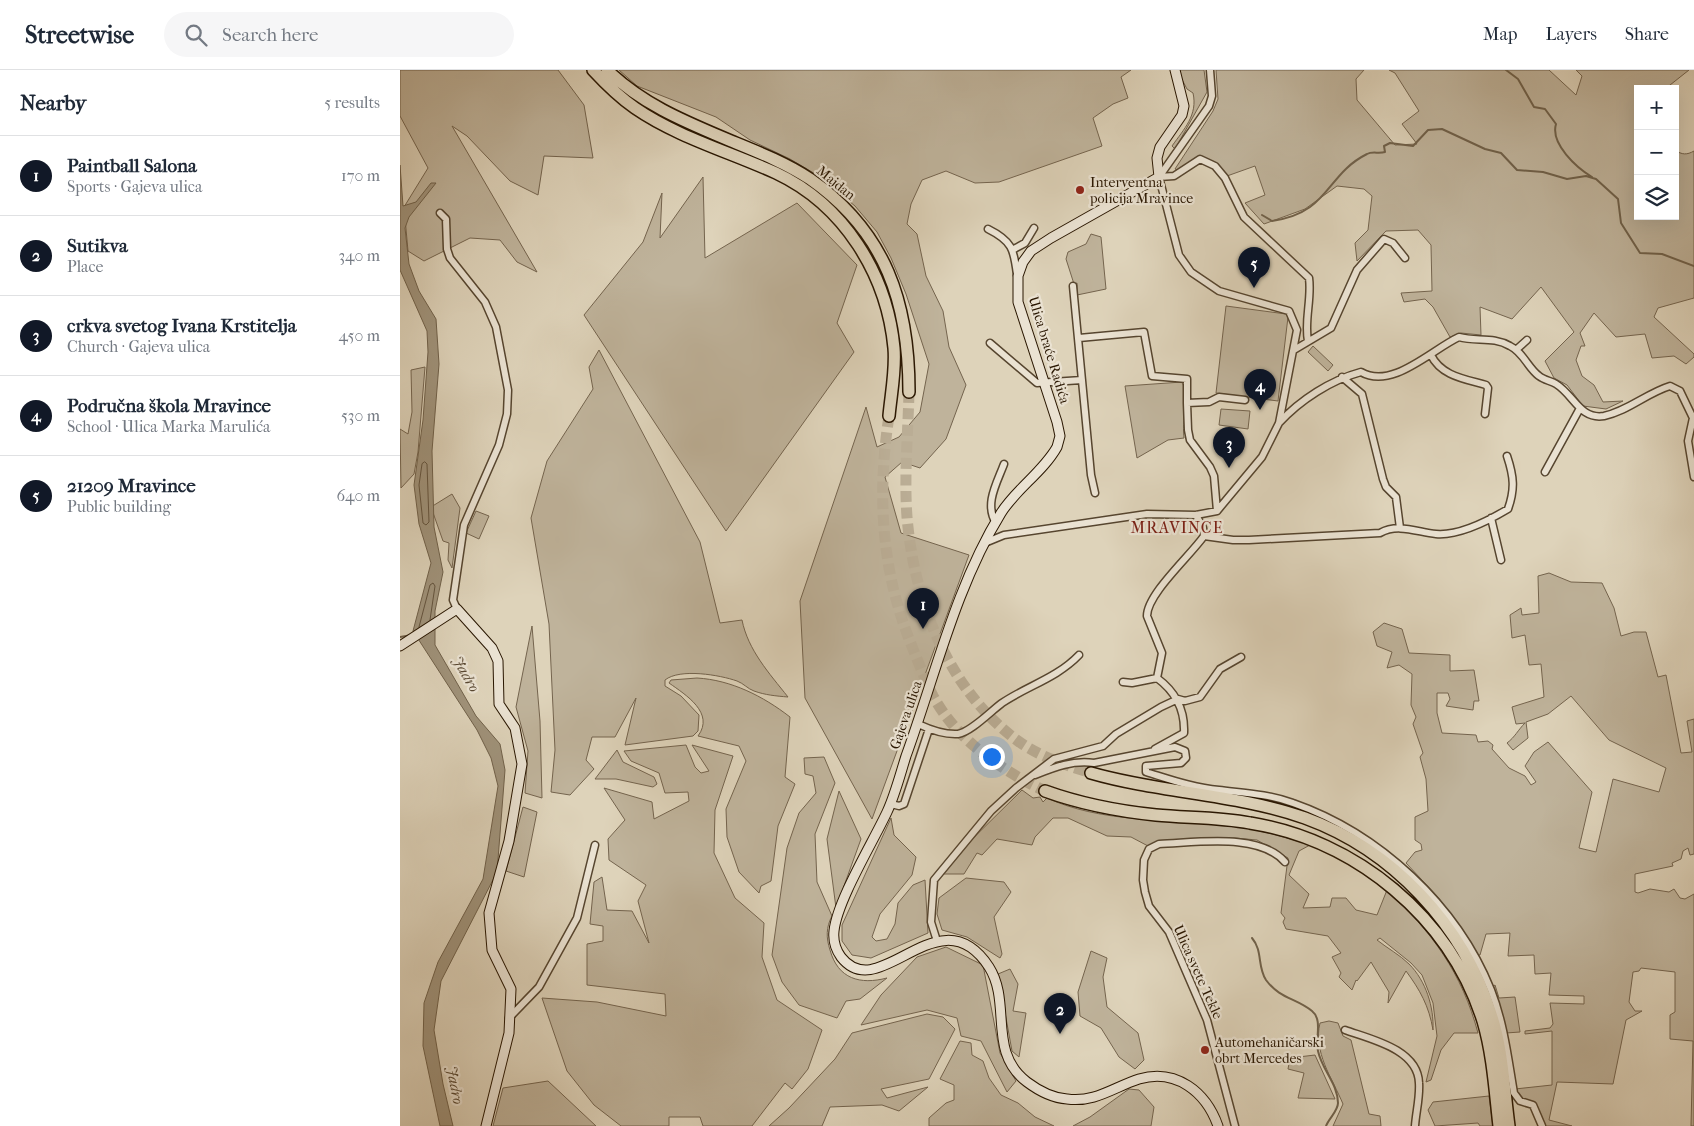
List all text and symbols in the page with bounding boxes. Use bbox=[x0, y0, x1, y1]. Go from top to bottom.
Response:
search box bbox=[164, 12, 514, 57]
text: Streetwise bbox=[25, 21, 134, 49]
icon: search bbox=[182, 21, 210, 49]
text: Search here bbox=[222, 24, 318, 46]
text: Map bbox=[1483, 24, 1517, 45]
text: Layers bbox=[1545, 24, 1597, 45]
text: Share bbox=[1625, 24, 1669, 45]
map controls bbox=[1634, 85, 1679, 220]
button: + bbox=[1634, 85, 1679, 130]
text: Nearby bbox=[20, 91, 86, 115]
text: 5 results bbox=[324, 93, 380, 112]
button: − bbox=[1634, 130, 1679, 175]
text: Paintball Salona bbox=[67, 155, 197, 177]
street label: Majdan bbox=[813, 162, 859, 204]
text: 1 bbox=[33, 166, 39, 185]
text: 170 m bbox=[341, 166, 380, 185]
place label: Interventna policija Mravince bbox=[1089, 174, 1193, 207]
button: layers bbox=[1634, 175, 1679, 220]
text: Sports · Gajeva ulica bbox=[67, 177, 202, 196]
marker: Interventna policija Mravince bbox=[1074, 184, 1086, 196]
text: Sutikva bbox=[67, 235, 128, 257]
text: 2 bbox=[32, 246, 40, 265]
text: 340 m bbox=[338, 246, 380, 265]
pin: 5 bbox=[1238, 247, 1270, 288]
text: Place bbox=[67, 257, 103, 276]
street label: Ulica braće Radića bbox=[1025, 294, 1074, 406]
text: crkva svetog Ivana Krstitelja bbox=[67, 315, 297, 337]
text: 3 bbox=[33, 326, 39, 345]
text: 450 m bbox=[339, 326, 380, 345]
text: Church · Gajeva ulica bbox=[67, 337, 210, 356]
pin: 4 bbox=[1244, 369, 1276, 410]
text: Područna škola Mravince bbox=[67, 395, 271, 417]
text: 4 bbox=[31, 406, 41, 425]
text: 530 m bbox=[341, 406, 380, 425]
text: School · Ulica Marka Marulića bbox=[67, 417, 270, 436]
pin: 3 bbox=[1213, 427, 1245, 468]
text: 21209 Mravince bbox=[67, 475, 196, 497]
text: 5 bbox=[33, 486, 39, 505]
text: 640 m bbox=[336, 486, 380, 505]
text: Public building bbox=[67, 497, 171, 516]
district label: MRAVINCE bbox=[1131, 518, 1223, 537]
pin: 1 bbox=[907, 588, 939, 629]
water label: Jadro bbox=[449, 653, 483, 695]
street label: Gajeva ulica bbox=[886, 678, 926, 752]
your location bbox=[979, 744, 1005, 770]
street label: Ulica svete Tekle bbox=[1170, 922, 1226, 1022]
pin: 2 bbox=[1044, 993, 1076, 1034]
place label: Automehaničarski obrt Mercedes bbox=[1214, 1034, 1324, 1067]
marker: Automehaničarski obrt Mercedes bbox=[1199, 1044, 1211, 1056]
water label: Jadro bbox=[442, 1064, 468, 1106]

